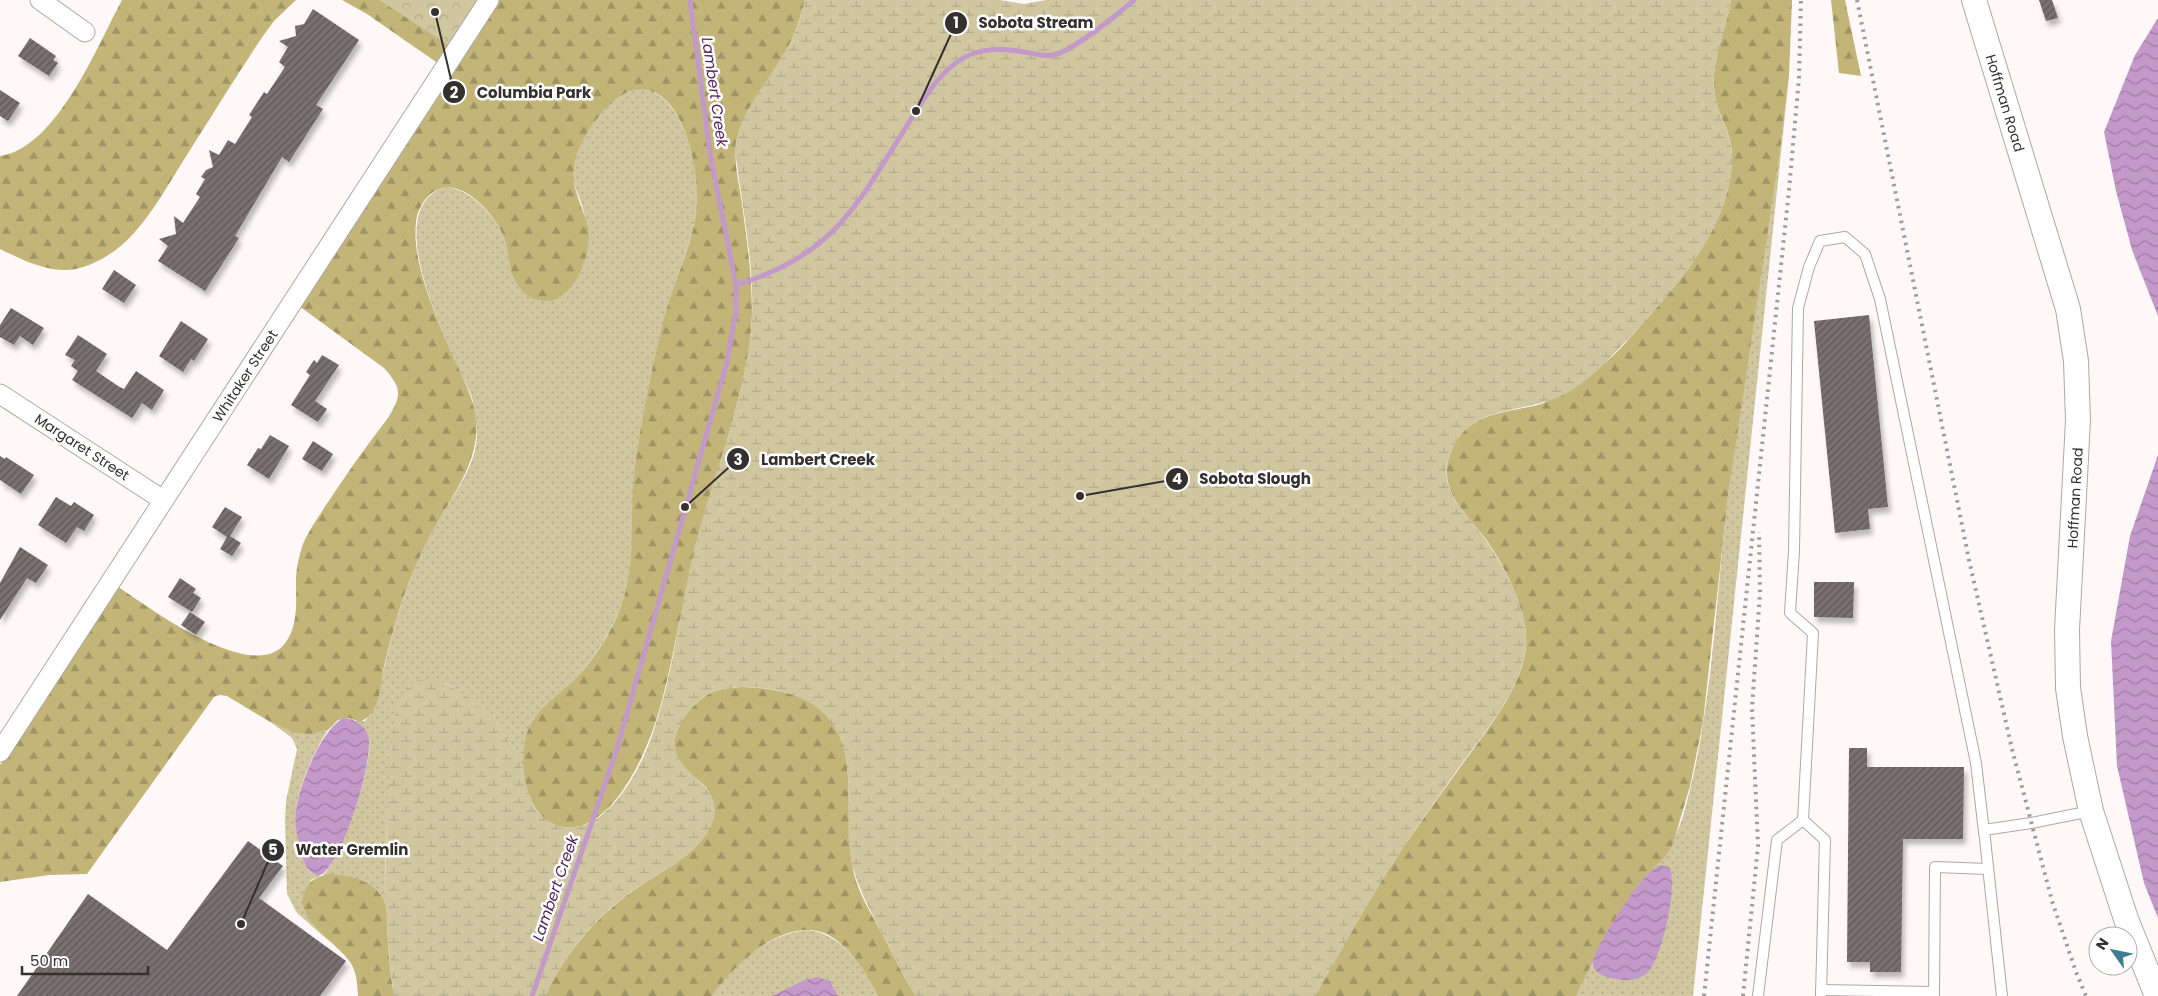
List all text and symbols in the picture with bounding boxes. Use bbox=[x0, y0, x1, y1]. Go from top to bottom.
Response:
callout: Sobota Stream bbox=[944, 8, 1104, 38]
text: 1 bbox=[953, 12, 959, 33]
text: Sobota Stream bbox=[978, 12, 1094, 33]
water label: Lambert Creek bbox=[697, 36, 733, 149]
street label: Hoffman Road bbox=[1981, 52, 2029, 154]
callout: Columbia Park bbox=[442, 77, 601, 107]
text: 2 bbox=[450, 82, 459, 103]
text: Columbia Park bbox=[477, 82, 592, 103]
street label: Whitaker Street bbox=[208, 326, 282, 426]
street label: Margaret Street bbox=[31, 409, 133, 485]
callout: Lambert Creek bbox=[726, 444, 885, 474]
street label: Hoffman Road bbox=[2062, 447, 2088, 549]
text: 3 bbox=[733, 449, 743, 470]
text: Lambert Creek bbox=[761, 449, 876, 470]
callout: Sobota Slough bbox=[1164, 464, 1321, 494]
text: 4 bbox=[1172, 468, 1182, 489]
text: Sobota Slough bbox=[1199, 468, 1311, 489]
water label: Lambert Creek bbox=[527, 831, 583, 944]
callout: Water Gremlin bbox=[261, 835, 418, 865]
text: 5 bbox=[268, 839, 278, 860]
text: Water Gremlin bbox=[296, 839, 408, 860]
north arrow bbox=[2088, 926, 2138, 976]
text: N bbox=[2091, 934, 2113, 954]
scale bar bbox=[22, 944, 149, 976]
text: 50 m bbox=[30, 950, 68, 971]

